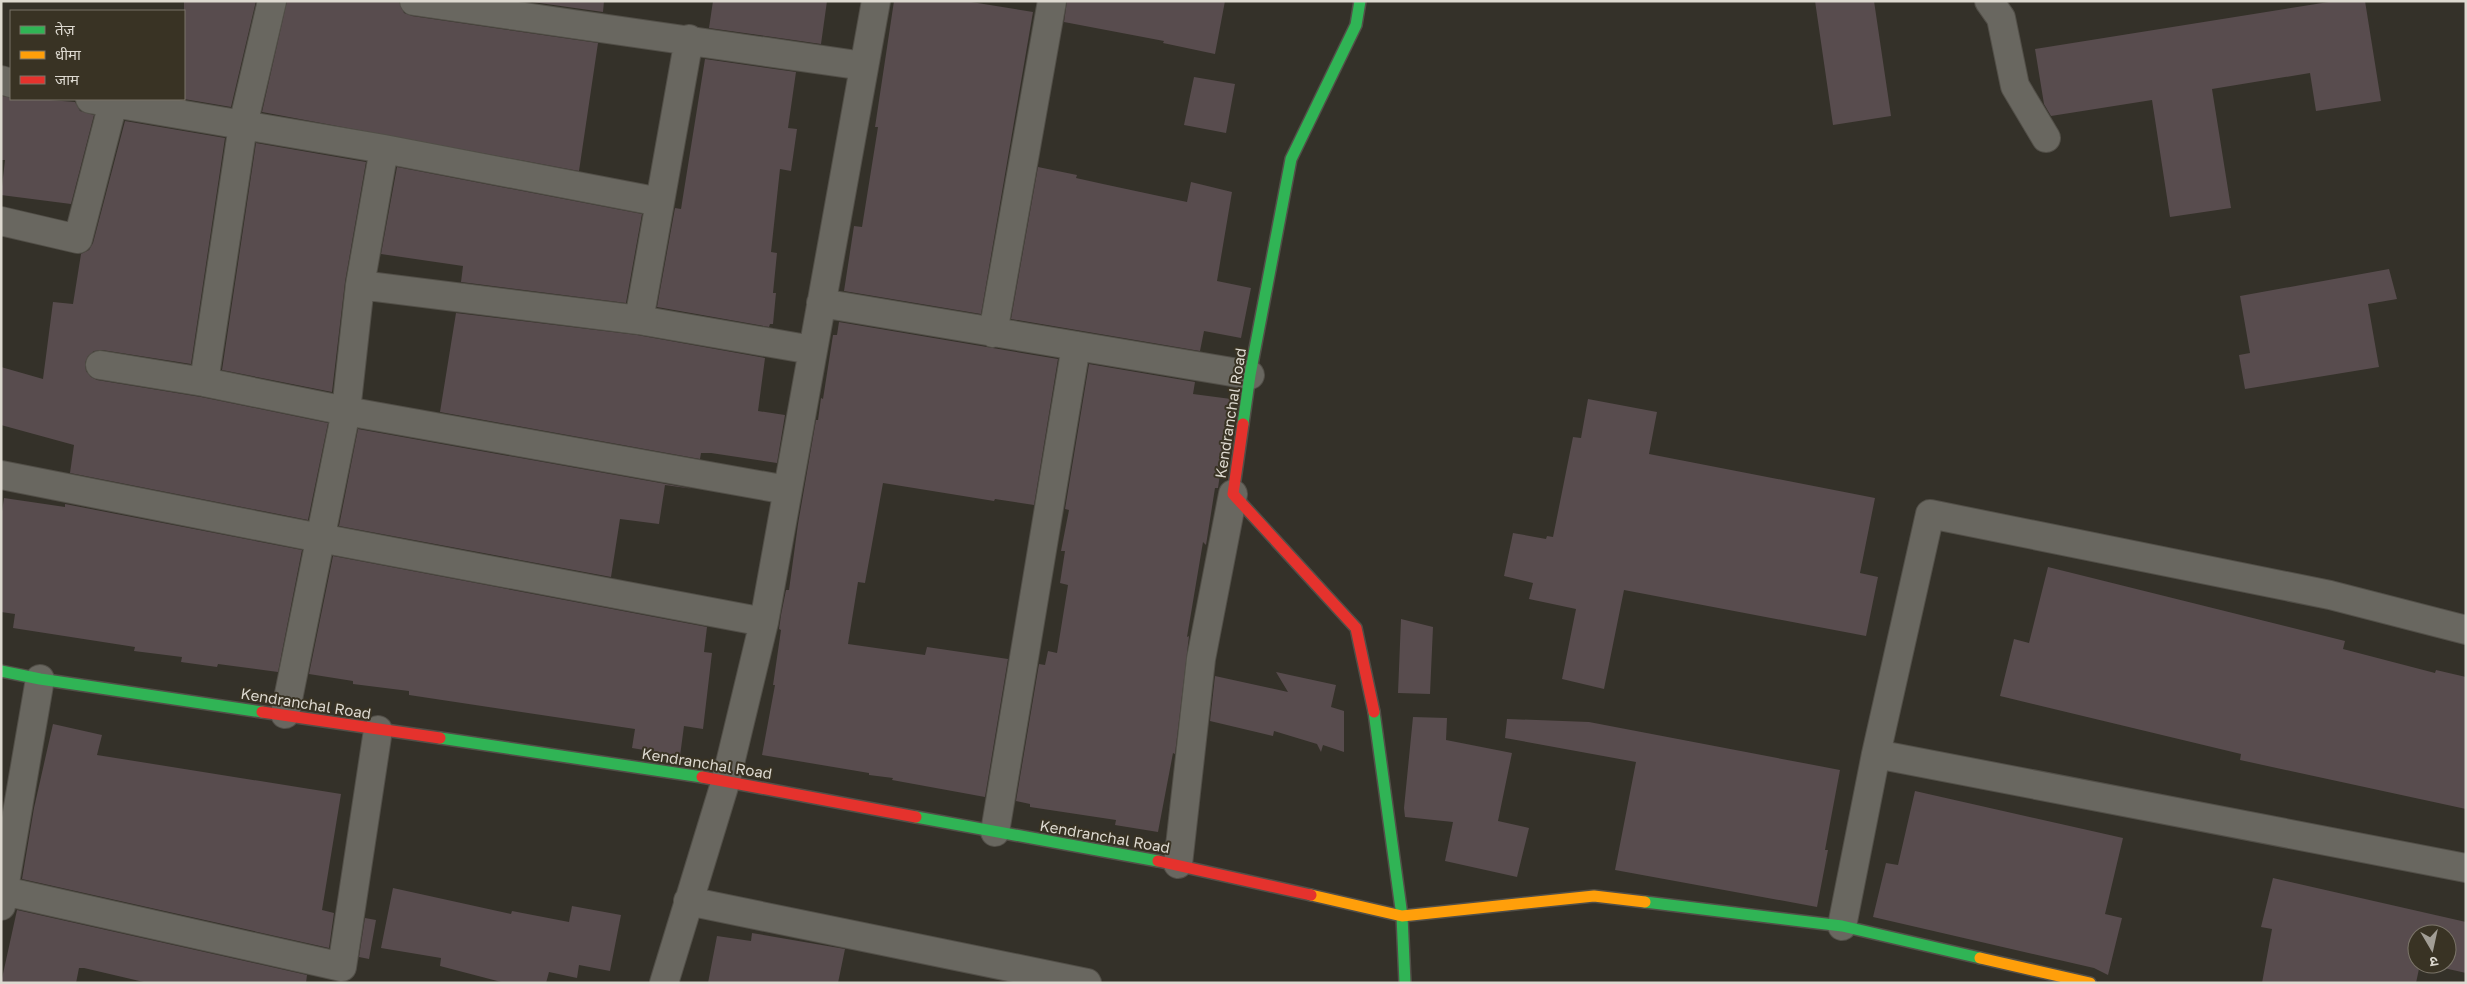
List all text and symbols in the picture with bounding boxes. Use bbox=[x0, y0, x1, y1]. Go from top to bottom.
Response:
legend bbox=[10, 10, 185, 100]
text: तेज़ bbox=[55, 20, 76, 38]
text: धीमा bbox=[55, 45, 82, 63]
text: जाम bbox=[55, 70, 80, 88]
street label: Kendranchal Road bbox=[1211, 347, 1249, 479]
street label: Kendranchal Road bbox=[240, 684, 372, 722]
street label: Kendranchal Road bbox=[641, 744, 773, 782]
street label: Kendranchal Road bbox=[1039, 816, 1171, 856]
north arrow bbox=[2407, 924, 2457, 974]
text: उ bbox=[2428, 953, 2439, 971]

